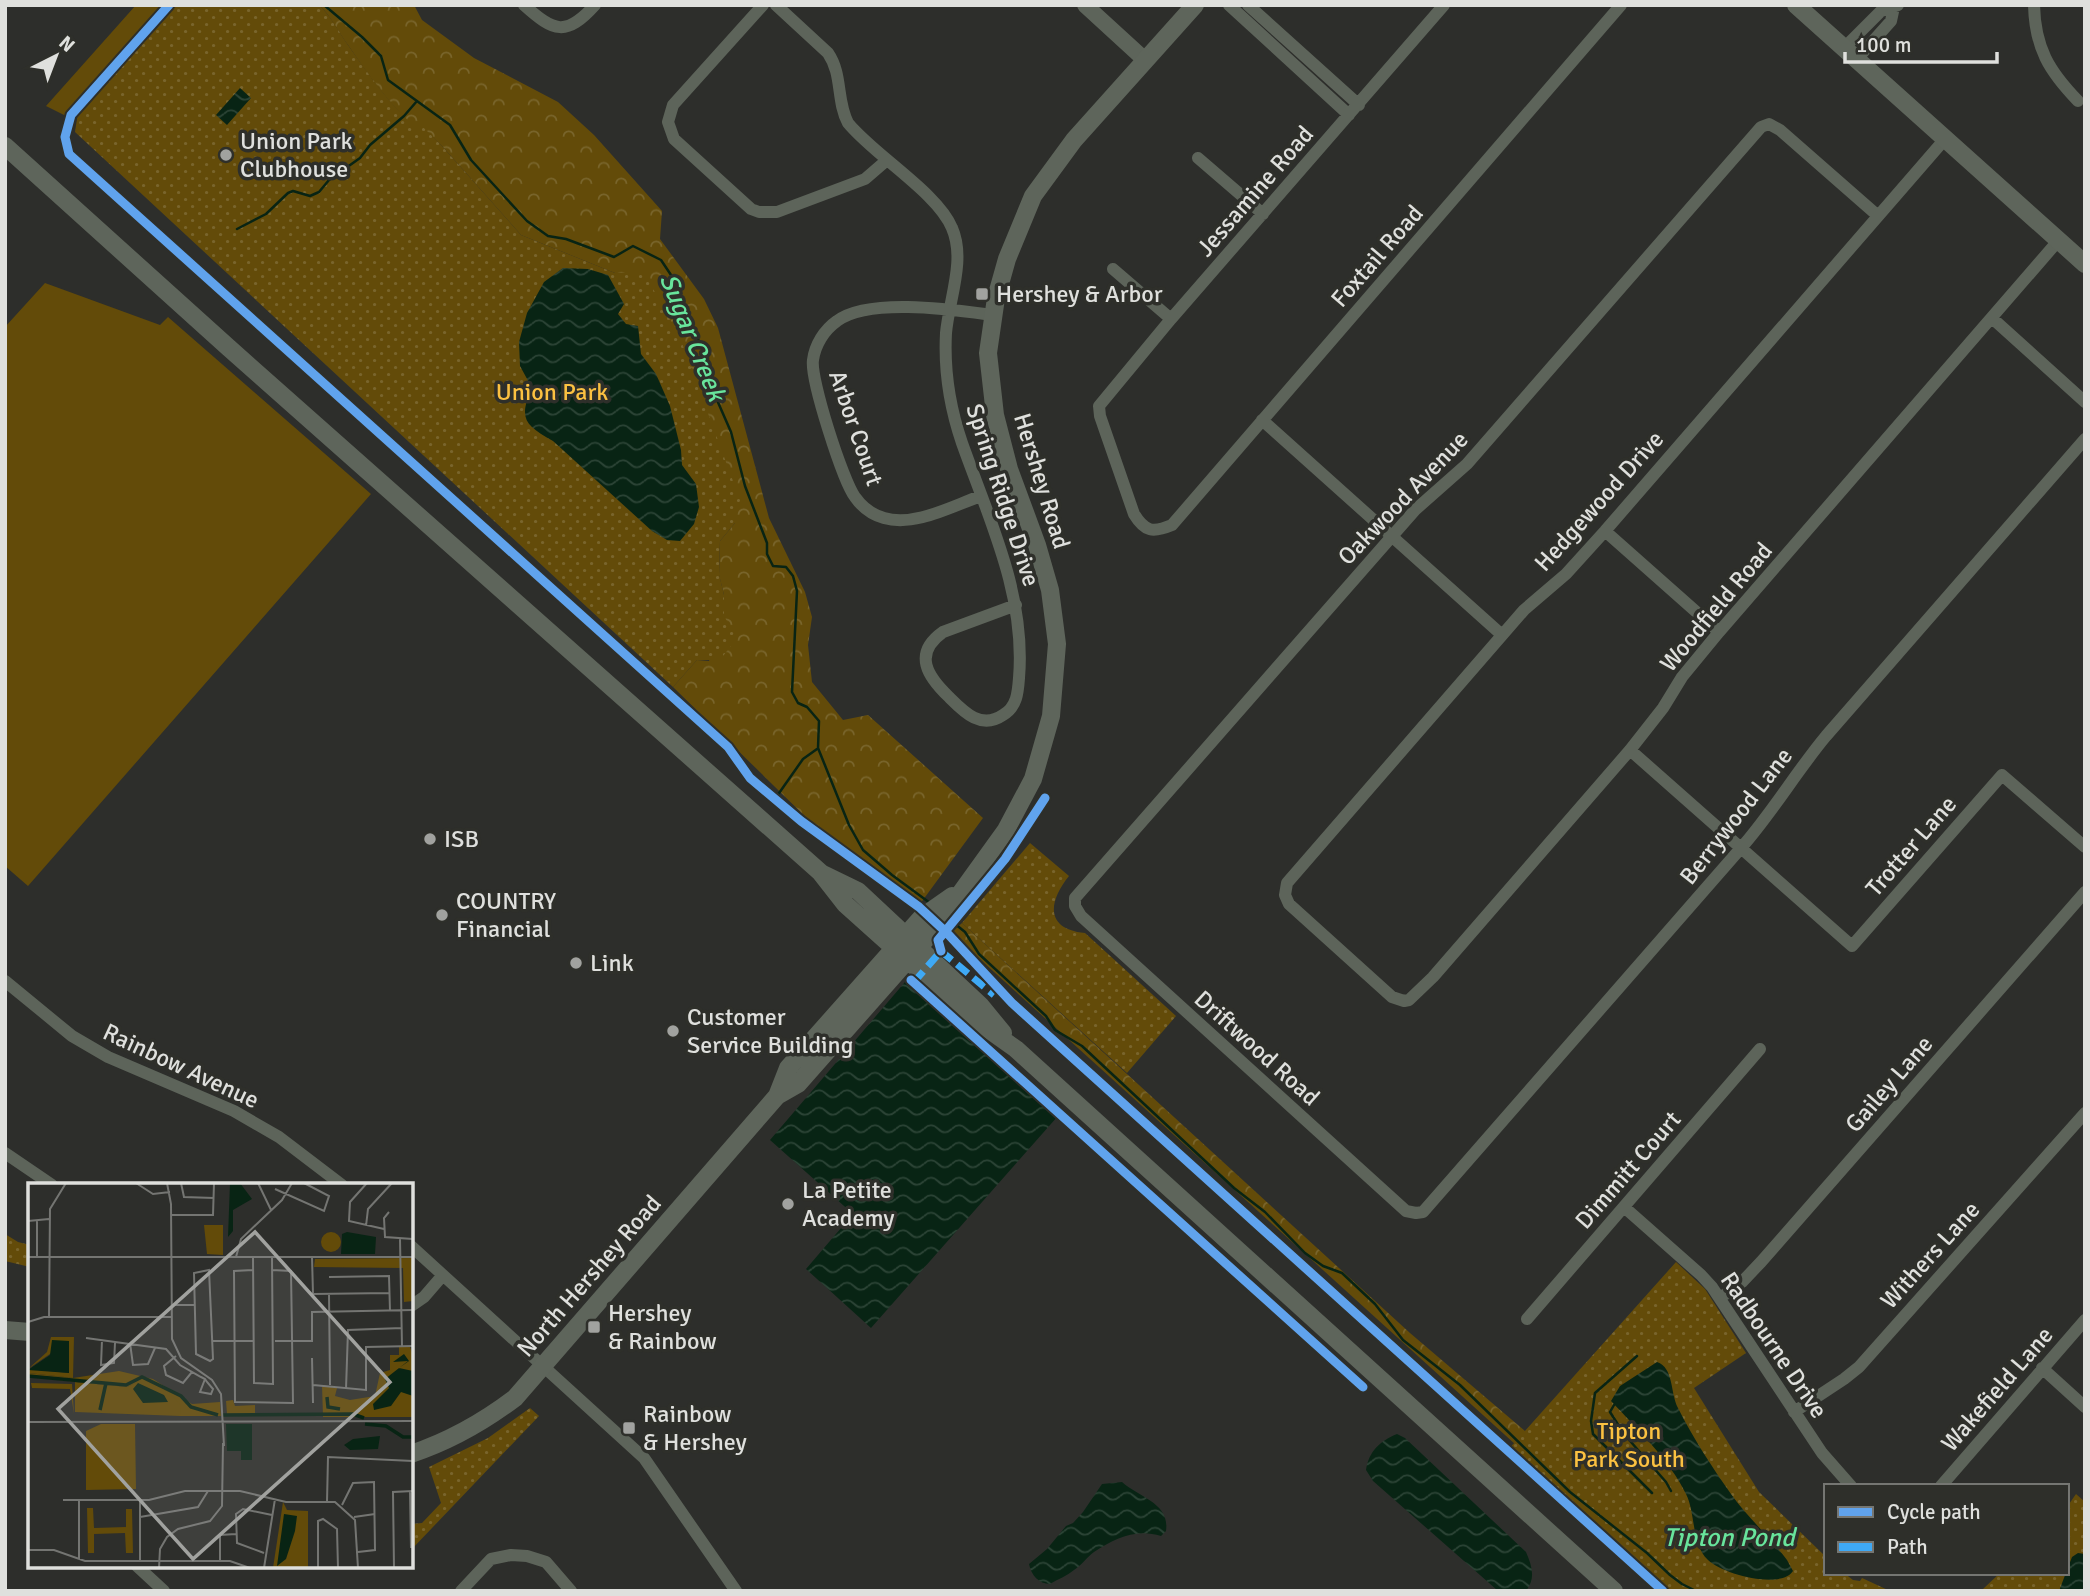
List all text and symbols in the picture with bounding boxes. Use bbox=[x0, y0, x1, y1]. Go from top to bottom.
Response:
north arrow bbox=[21, 21, 91, 91]
scale bar bbox=[1845, 21, 1997, 65]
text: N bbox=[54, 31, 80, 57]
text: 100 m bbox=[1856, 32, 1911, 58]
street label: Jessamine Road bbox=[1190, 120, 1320, 262]
place label: Union Park Clubhouse bbox=[240, 126, 353, 184]
marker: Union Park Clubhouse bbox=[218, 147, 234, 163]
street label: Foxtail Road bbox=[1324, 199, 1430, 313]
water label: Sugar Creek bbox=[652, 269, 733, 408]
place label: Hershey & Arbor bbox=[996, 279, 1163, 309]
marker: Hershey & Arbor bbox=[974, 286, 990, 302]
street label: Arbor Court bbox=[822, 366, 890, 490]
park label: Union Park bbox=[496, 377, 608, 407]
street label: Spring Ridge Drive bbox=[959, 400, 1047, 590]
street label: Hershey Road bbox=[1007, 410, 1077, 552]
street label: Hedgewood Drive bbox=[1528, 424, 1670, 578]
street label: Oakwood Avenue bbox=[1332, 425, 1474, 571]
street label: Woodfield Road bbox=[1653, 536, 1779, 678]
street label: Berrywood Lane bbox=[1673, 742, 1799, 890]
street label: Trotter Lane bbox=[1859, 790, 1963, 902]
place label: ISB bbox=[444, 824, 479, 854]
marker: ISB bbox=[422, 831, 438, 847]
place label: COUNTRY Financial bbox=[456, 886, 556, 944]
marker: COUNTRY Financial bbox=[434, 907, 450, 923]
place label: Link bbox=[590, 948, 634, 978]
marker: Link bbox=[568, 955, 584, 971]
street label: Driftwood Road bbox=[1188, 984, 1326, 1112]
place label: Customer Service Building bbox=[687, 1002, 853, 1060]
street label: Rainbow Avenue bbox=[98, 1017, 264, 1115]
marker: Customer Service Building bbox=[665, 1023, 681, 1039]
street label: Gailey Lane bbox=[1839, 1029, 1939, 1139]
street label: Dimmitt Court bbox=[1569, 1105, 1687, 1235]
place label: La Petite Academy bbox=[802, 1175, 895, 1233]
inset map bbox=[28, 1183, 413, 1568]
street label: North Hershey Road bbox=[510, 1189, 668, 1363]
street label: Withers Lane bbox=[1874, 1195, 1986, 1315]
marker: La Petite Academy bbox=[780, 1196, 796, 1212]
street label: Radbourne Drive bbox=[1714, 1266, 1834, 1424]
place label: Hershey & Rainbow bbox=[608, 1298, 717, 1356]
marker: Hershey & Rainbow bbox=[586, 1319, 602, 1335]
street label: Wakefield Lane bbox=[1935, 1320, 2059, 1458]
place label: Rainbow & Hershey bbox=[643, 1399, 747, 1457]
park label: Tipton Park South bbox=[1573, 1416, 1685, 1474]
marker: Rainbow & Hershey bbox=[621, 1420, 637, 1436]
legend bbox=[1824, 1484, 2069, 1575]
text: Cycle path bbox=[1887, 1499, 1981, 1525]
water label: Tipton Pond bbox=[1663, 1522, 1798, 1554]
text: Path bbox=[1887, 1534, 1928, 1560]

